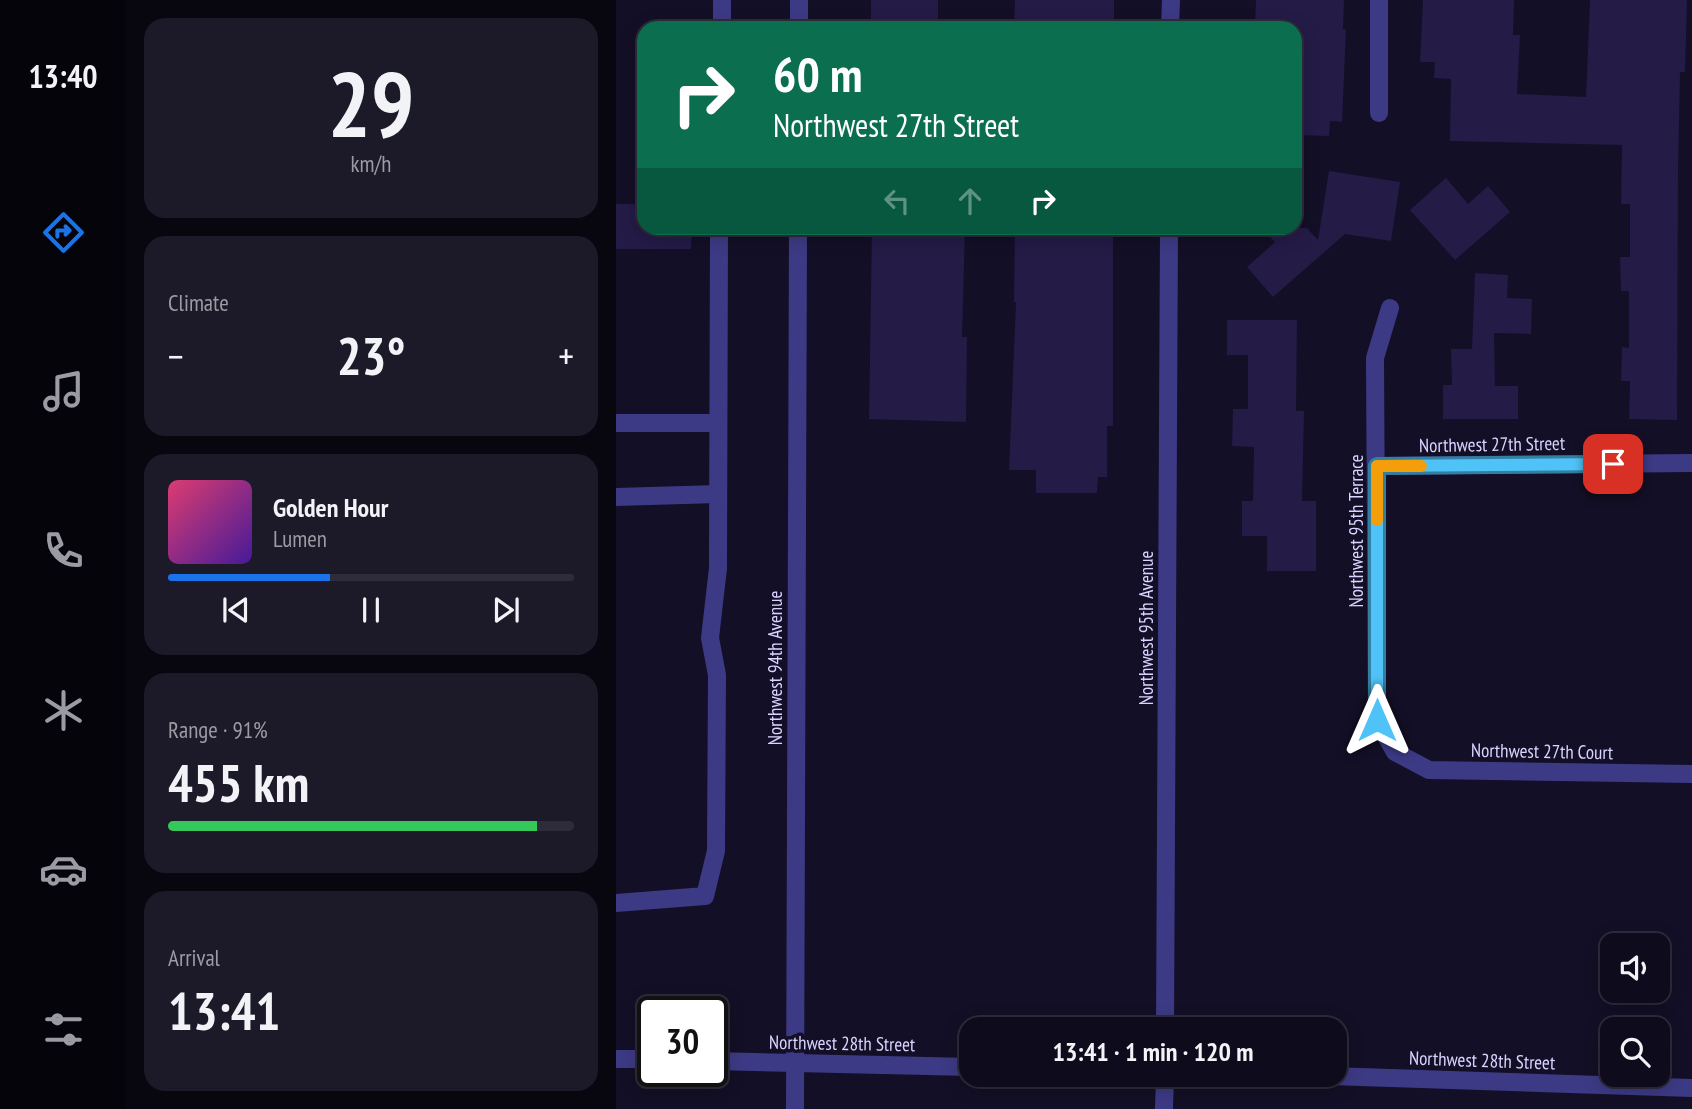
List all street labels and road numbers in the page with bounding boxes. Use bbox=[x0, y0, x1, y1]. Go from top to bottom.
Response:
street label: Northwest 27th Street bbox=[1419, 431, 1566, 457]
street label: Northwest 95th Terrace bbox=[1344, 454, 1368, 608]
street label: Northwest 95th Avenue bbox=[1134, 551, 1158, 705]
street label: Northwest 94th Avenue bbox=[763, 591, 787, 745]
street label: Northwest 27th Court bbox=[1471, 738, 1614, 764]
street label: Northwest 28th Street bbox=[769, 1030, 916, 1056]
street label: Northwest 28th Street bbox=[1408, 1045, 1556, 1075]

